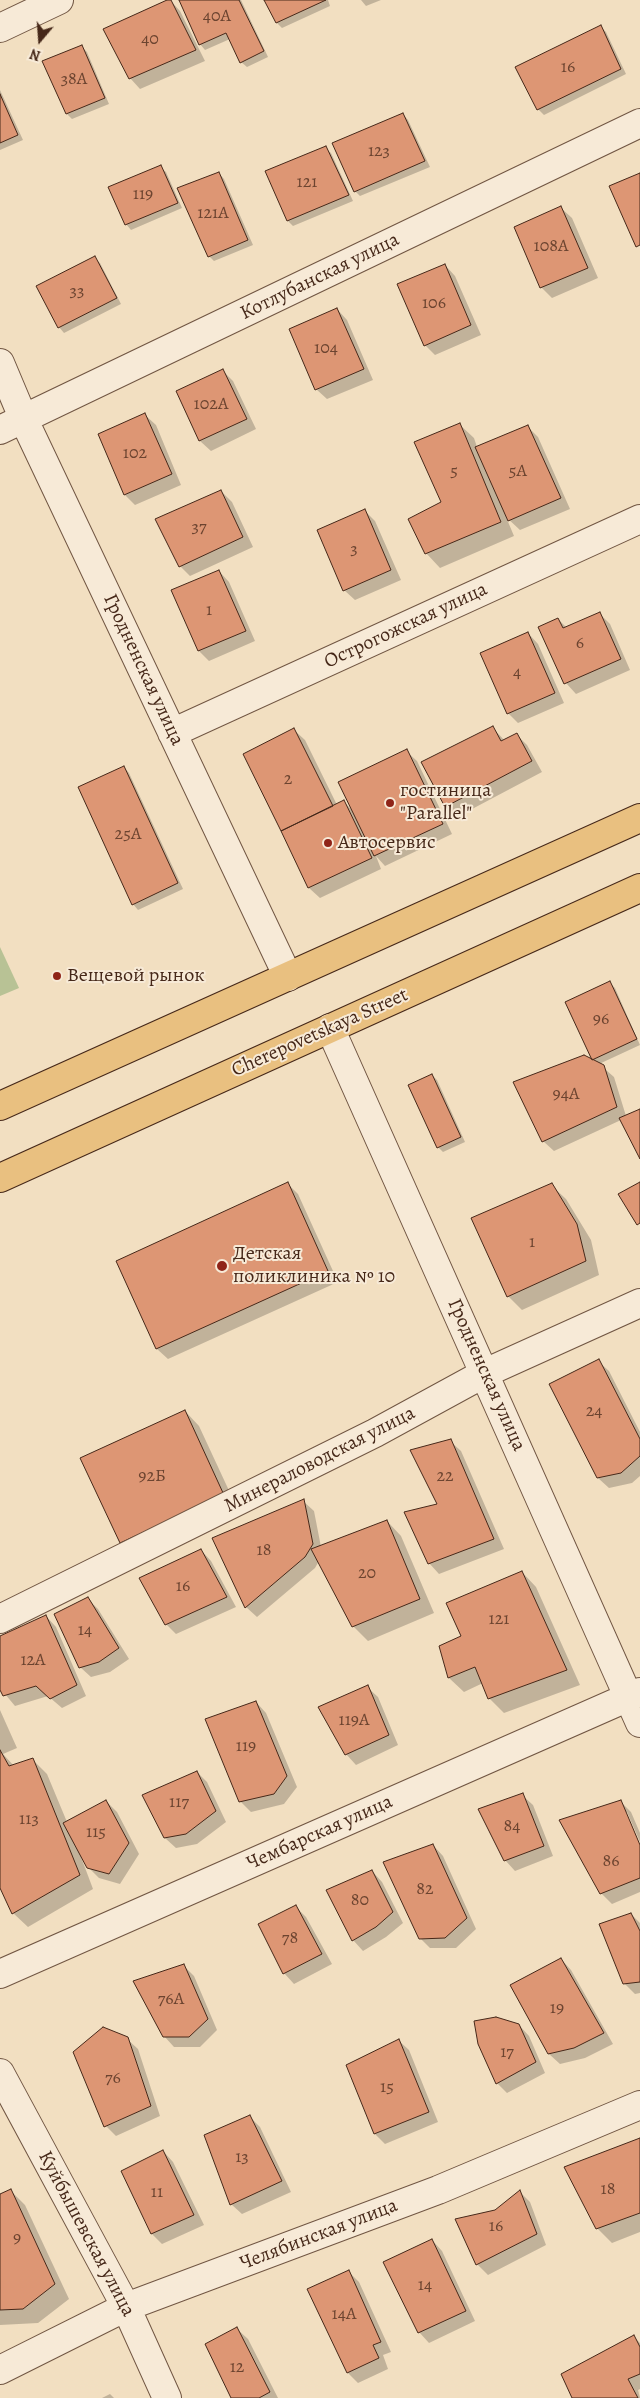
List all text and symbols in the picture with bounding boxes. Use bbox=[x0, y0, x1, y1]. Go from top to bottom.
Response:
house number: 40А bbox=[203, 6, 231, 28]
north arrow bbox=[15, 15, 65, 65]
house number: 40 bbox=[141, 29, 159, 51]
text: N bbox=[27, 44, 43, 65]
house number: 16 bbox=[561, 57, 575, 79]
house number: 38А bbox=[61, 69, 87, 91]
house number: 123 bbox=[368, 141, 390, 163]
house number: 121 bbox=[297, 172, 317, 194]
house number: 119 bbox=[133, 184, 153, 206]
house number: 121А bbox=[197, 203, 229, 225]
street label: Котлубанская улица bbox=[237, 228, 403, 326]
house number: 108А bbox=[534, 236, 568, 258]
house number: 33 bbox=[70, 281, 84, 303]
house number: 106 bbox=[422, 293, 446, 315]
house number: 104 bbox=[314, 338, 338, 360]
house number: 102А bbox=[194, 394, 228, 416]
house number: 102 bbox=[123, 443, 147, 465]
house number: 5 bbox=[450, 461, 458, 483]
house number: 5А bbox=[509, 461, 527, 483]
house number: 37 bbox=[191, 517, 207, 539]
house number: 3 bbox=[350, 539, 358, 561]
street label: Острогожская улица bbox=[321, 578, 491, 674]
street label: Гродненская улица bbox=[97, 590, 189, 750]
house number: 1 bbox=[206, 600, 212, 622]
house number: 6 bbox=[576, 633, 584, 655]
house number: 4 bbox=[513, 662, 521, 684]
house number: 2 bbox=[284, 769, 292, 791]
place label: гостиница "Parallel" bbox=[400, 779, 491, 826]
marker: гостиница "Parallel" bbox=[384, 797, 396, 809]
house number: 25А bbox=[115, 824, 141, 846]
place label: Автосервис bbox=[338, 831, 436, 855]
marker: Автосервис bbox=[322, 837, 334, 849]
place label: Вещевой рынок bbox=[67, 964, 205, 988]
marker: Вещевой рынок bbox=[51, 970, 63, 982]
street label: Cherepovetskaya Street bbox=[228, 983, 412, 1083]
house number: 96 bbox=[593, 1009, 609, 1031]
house number: 94А bbox=[553, 1084, 579, 1106]
house number: 1 bbox=[529, 1232, 535, 1254]
place label: Детская поликлиника № 10 bbox=[233, 1242, 395, 1289]
marker: Детская поликлиника № 10 bbox=[215, 1259, 229, 1273]
street label: Гродненская улица bbox=[442, 1295, 530, 1455]
street label: Минераловодская улица bbox=[221, 1401, 419, 1519]
house number: 24 bbox=[586, 1401, 602, 1423]
house number: 92Б bbox=[138, 1466, 166, 1488]
house number: 22 bbox=[436, 1466, 454, 1488]
house number: 18 bbox=[257, 1540, 271, 1562]
house number: 20 bbox=[358, 1563, 376, 1585]
house number: 16 bbox=[176, 1576, 190, 1598]
house number: 121 bbox=[489, 1609, 509, 1631]
house number: 14 bbox=[78, 1620, 92, 1642]
house number: 12А bbox=[20, 1650, 46, 1672]
house number: 119А bbox=[338, 1710, 370, 1732]
house number: 119 bbox=[236, 1736, 256, 1758]
street label: Чембарская улица bbox=[243, 1790, 397, 1876]
house number: 117 bbox=[169, 1792, 189, 1814]
house number: 113 bbox=[19, 1809, 39, 1831]
house number: 84 bbox=[504, 1816, 520, 1838]
house number: 115 bbox=[86, 1822, 106, 1844]
house number: 86 bbox=[602, 1851, 620, 1873]
house number: 82 bbox=[416, 1879, 434, 1901]
house number: 80 bbox=[351, 1890, 369, 1912]
house number: 78 bbox=[282, 1928, 298, 1950]
house number: 76А bbox=[158, 1989, 184, 2011]
house number: 19 bbox=[550, 1998, 564, 2020]
house number: 17 bbox=[500, 2042, 514, 2064]
house number: 76 bbox=[105, 2068, 121, 2090]
house number: 15 bbox=[380, 2077, 394, 2099]
street label: Куйбышевская улица bbox=[32, 2147, 140, 2321]
house number: 13 bbox=[235, 2147, 249, 2169]
house number: 18 bbox=[601, 2179, 615, 2201]
house number: 11 bbox=[151, 2182, 163, 2204]
street label: Челябинская улица bbox=[237, 2194, 401, 2276]
house number: 16 bbox=[489, 2216, 503, 2238]
house number: 9 bbox=[13, 2228, 21, 2250]
house number: 14 bbox=[418, 2275, 432, 2297]
house number: 14А bbox=[332, 2304, 356, 2326]
house number: 12 bbox=[230, 2357, 244, 2379]

